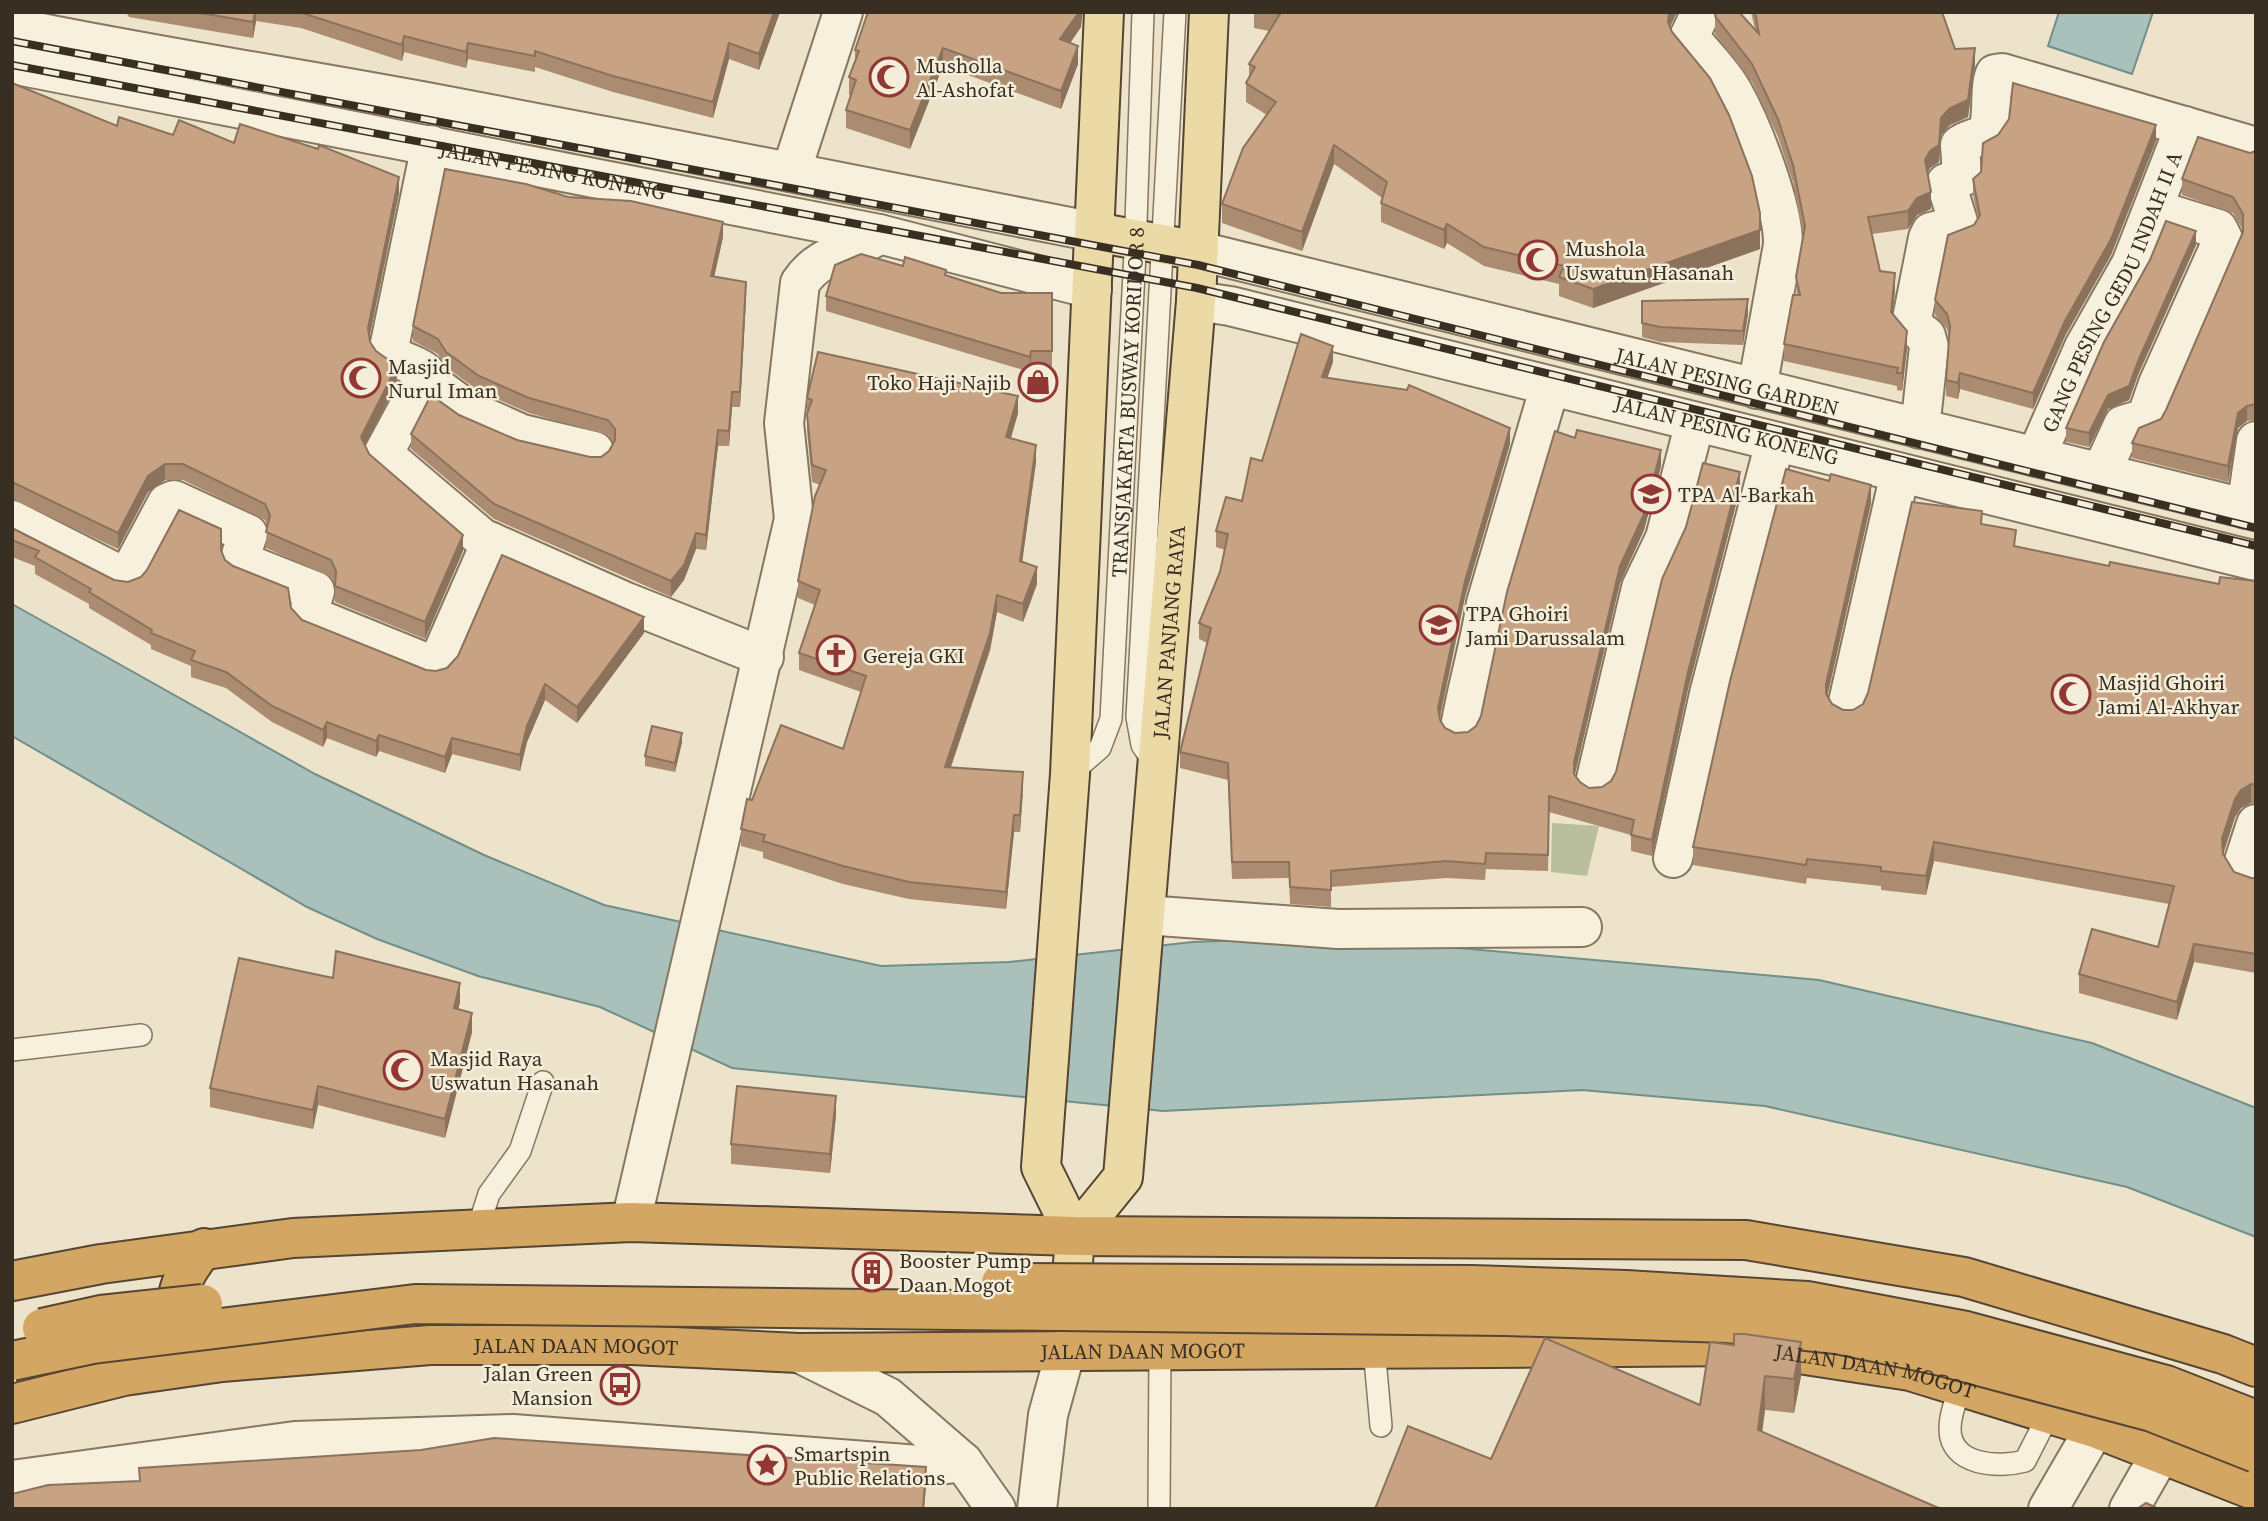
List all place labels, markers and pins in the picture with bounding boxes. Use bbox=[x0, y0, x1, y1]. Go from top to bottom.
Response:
place label: Musholla Al-Ashofat bbox=[916, 51, 1014, 104]
mosque icon: Musholla Al-Ashofat bbox=[868, 56, 910, 98]
place label: Mushola Uswatun Hasanah bbox=[1565, 234, 1734, 287]
mosque icon: Mushola Uswatun Hasanah bbox=[1517, 239, 1559, 281]
place label: Masjid Nurul Iman bbox=[388, 352, 498, 405]
mosque icon: Masjid Nurul Iman bbox=[340, 357, 382, 399]
shop icon: Toko Haji Najib bbox=[1017, 361, 1059, 403]
place label: Toko Haji Najib bbox=[867, 368, 1011, 397]
school or university icon: TPA Al-Barkah bbox=[1630, 473, 1672, 515]
place label: TPA Al-Barkah bbox=[1678, 480, 1815, 509]
place label: TPA Ghoiri Jami Darussalam bbox=[1465, 599, 1625, 652]
school or university icon: TPA Ghoiri Jami Darussalam bbox=[1418, 604, 1460, 646]
church icon: Gereja GKI bbox=[815, 634, 857, 676]
place label: Gereja GKI bbox=[863, 641, 965, 670]
place label: Masjid Ghoiri Jami Al-Akhyar bbox=[2097, 668, 2240, 721]
mosque icon: Masjid Ghoiri Jami Al-Akhyar bbox=[2050, 673, 2092, 715]
place label: Masjid Raya Uswatun Hasanah bbox=[430, 1044, 599, 1097]
mosque icon: Masjid Raya Uswatun Hasanah bbox=[382, 1049, 424, 1091]
place label: Booster Pump Daan Mogot bbox=[899, 1246, 1031, 1299]
building icon: Booster Pump Daan Mogot bbox=[851, 1251, 893, 1293]
place label: Jalan Green Mansion bbox=[483, 1359, 593, 1412]
bus stop icon: Jalan Green Mansion bbox=[599, 1364, 641, 1406]
place label: Smartspin Public Relations bbox=[794, 1439, 945, 1492]
place icon: Smartspin Public Relations bbox=[746, 1444, 788, 1486]

